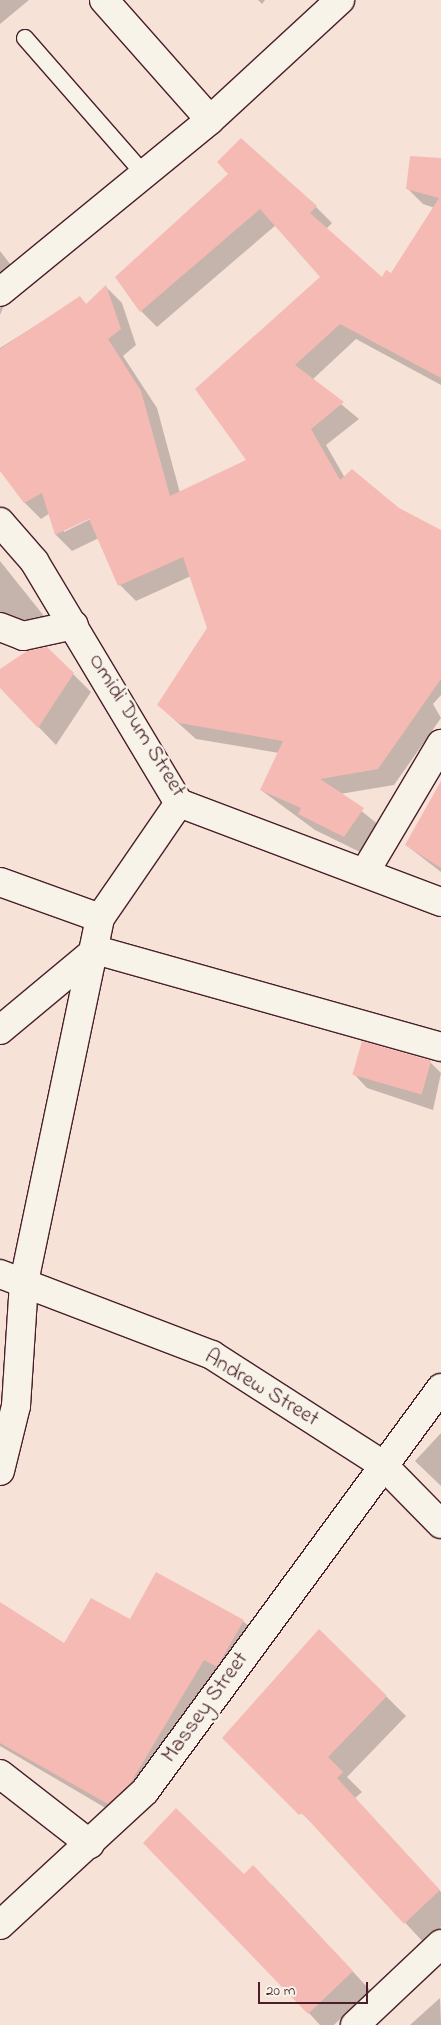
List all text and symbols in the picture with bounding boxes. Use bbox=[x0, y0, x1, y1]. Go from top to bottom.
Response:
street label: Omidi Dum Street bbox=[81, 649, 191, 803]
street label: Andrew Street bbox=[199, 1345, 323, 1433]
street label: Massey Street bbox=[157, 1647, 255, 1769]
scale bar bbox=[261, 1972, 371, 2004]
text: 20 m bbox=[266, 1980, 295, 2002]

